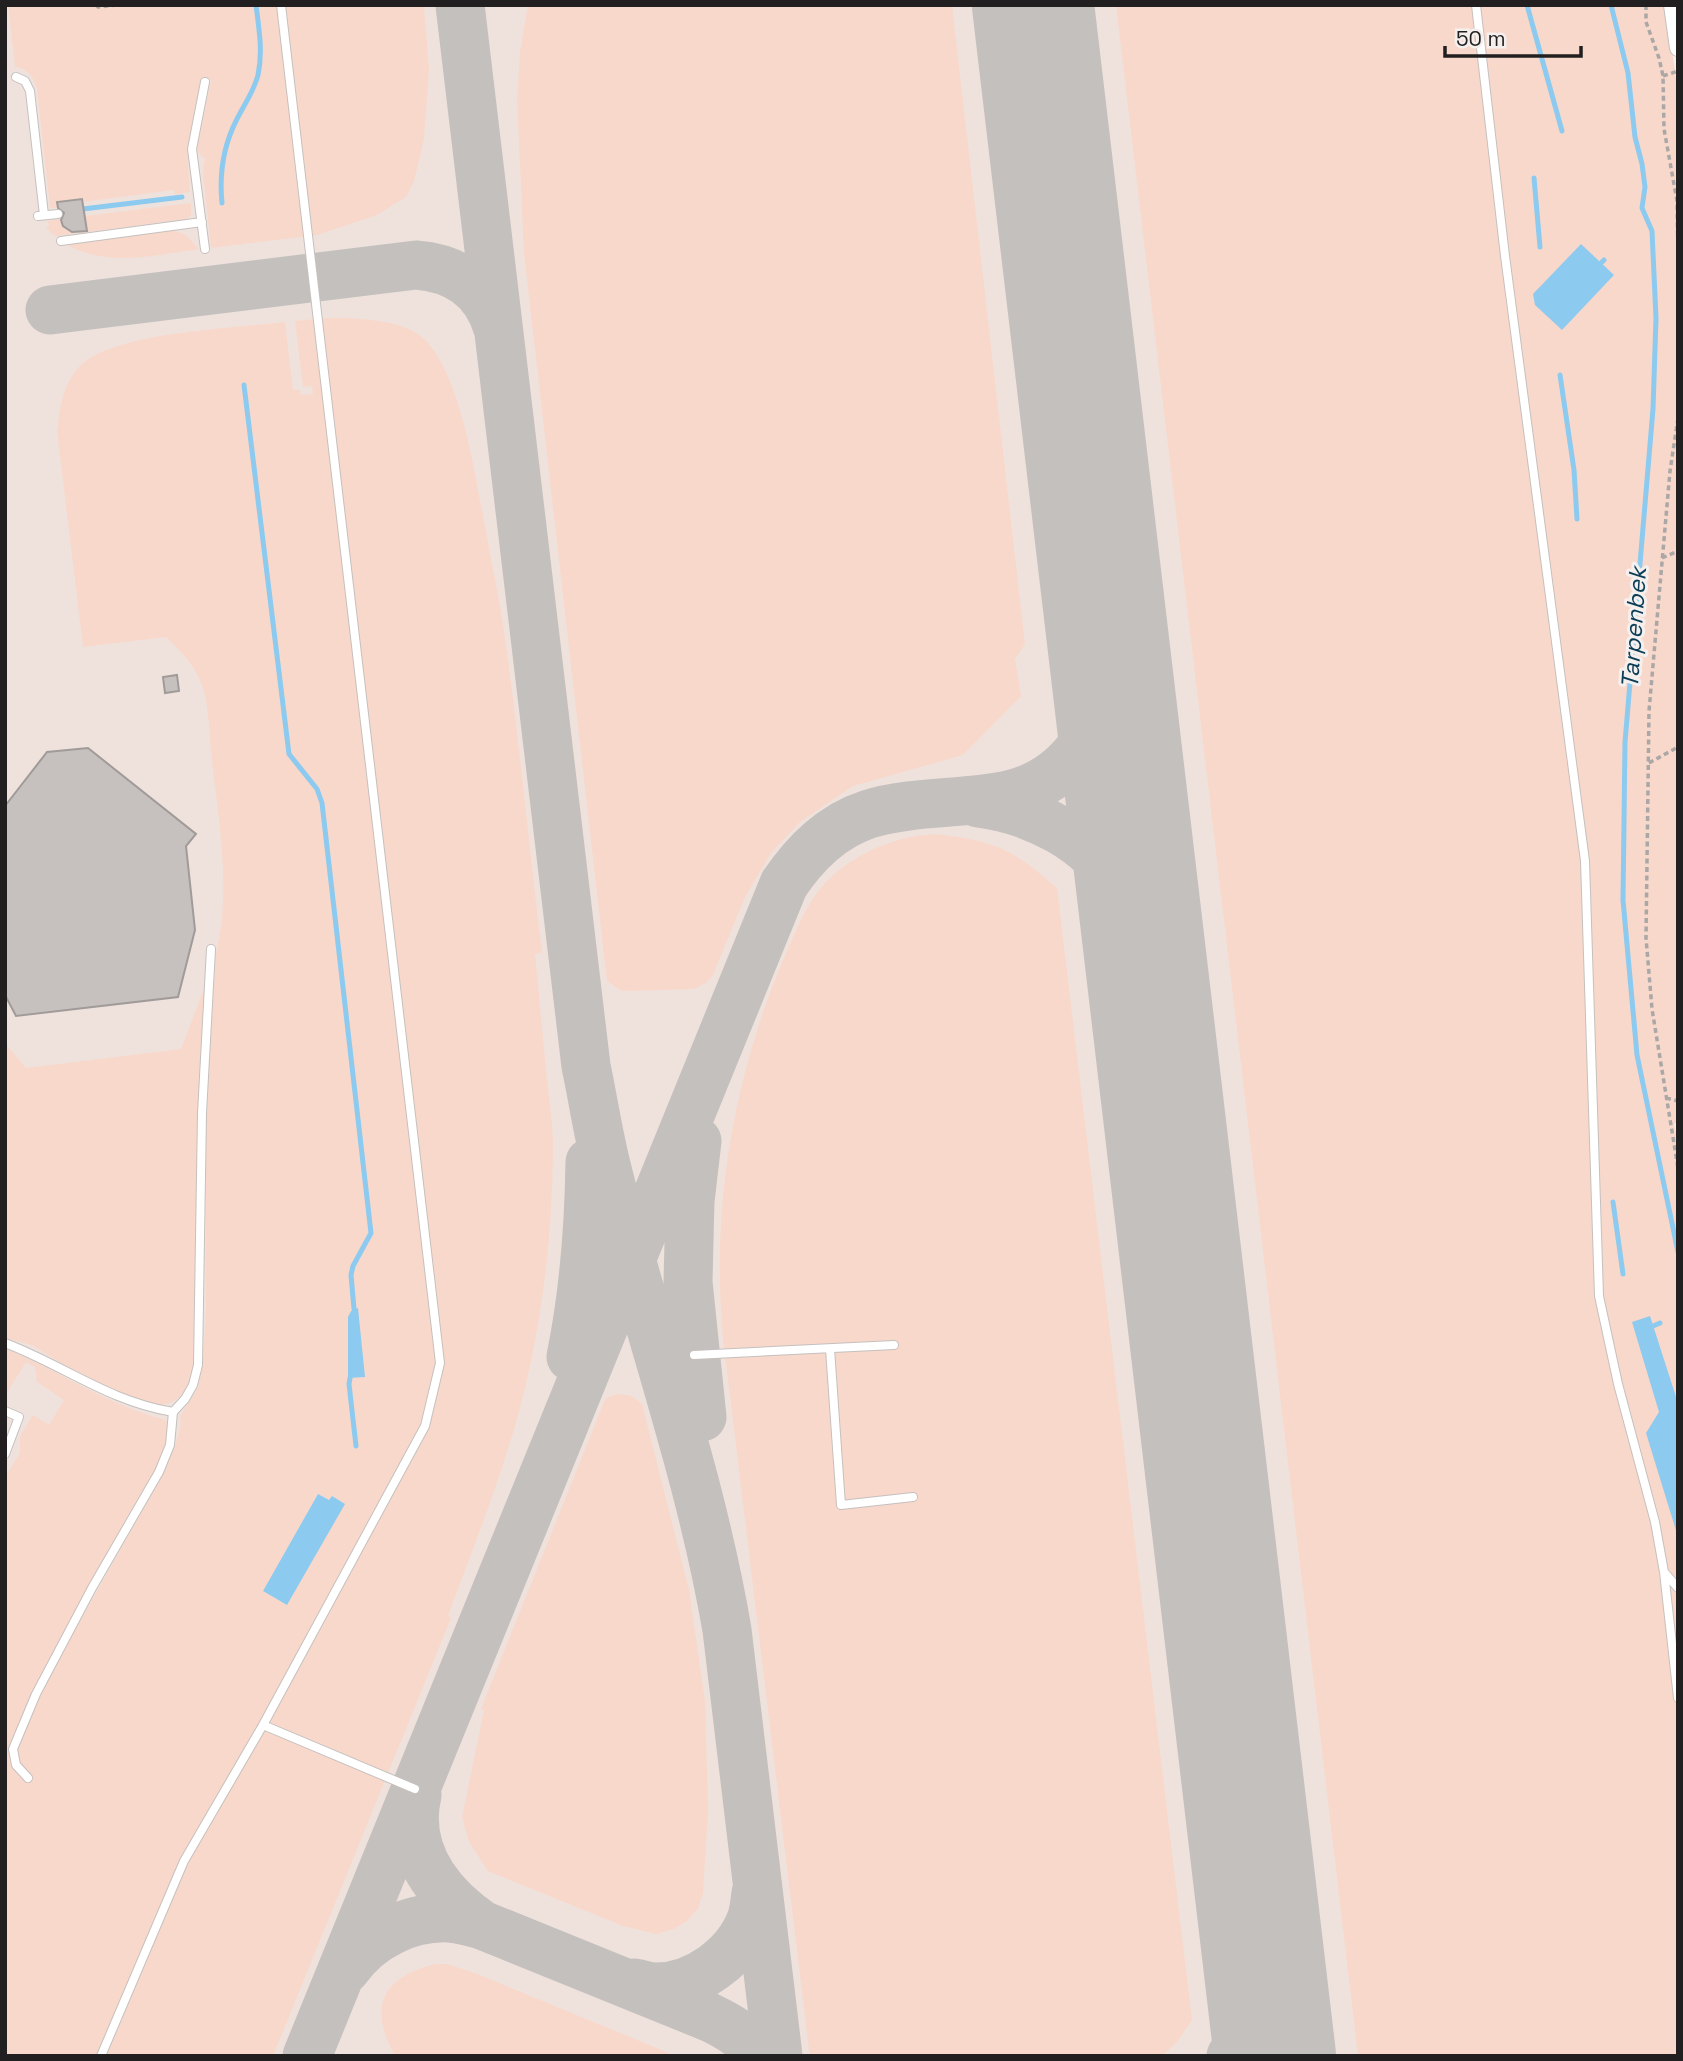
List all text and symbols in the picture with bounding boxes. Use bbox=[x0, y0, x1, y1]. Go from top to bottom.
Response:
scale bar bbox=[1445, 14, 1582, 58]
text: 50 m bbox=[1456, 25, 1506, 52]
water label: Tarpenbek bbox=[1614, 563, 1653, 690]

